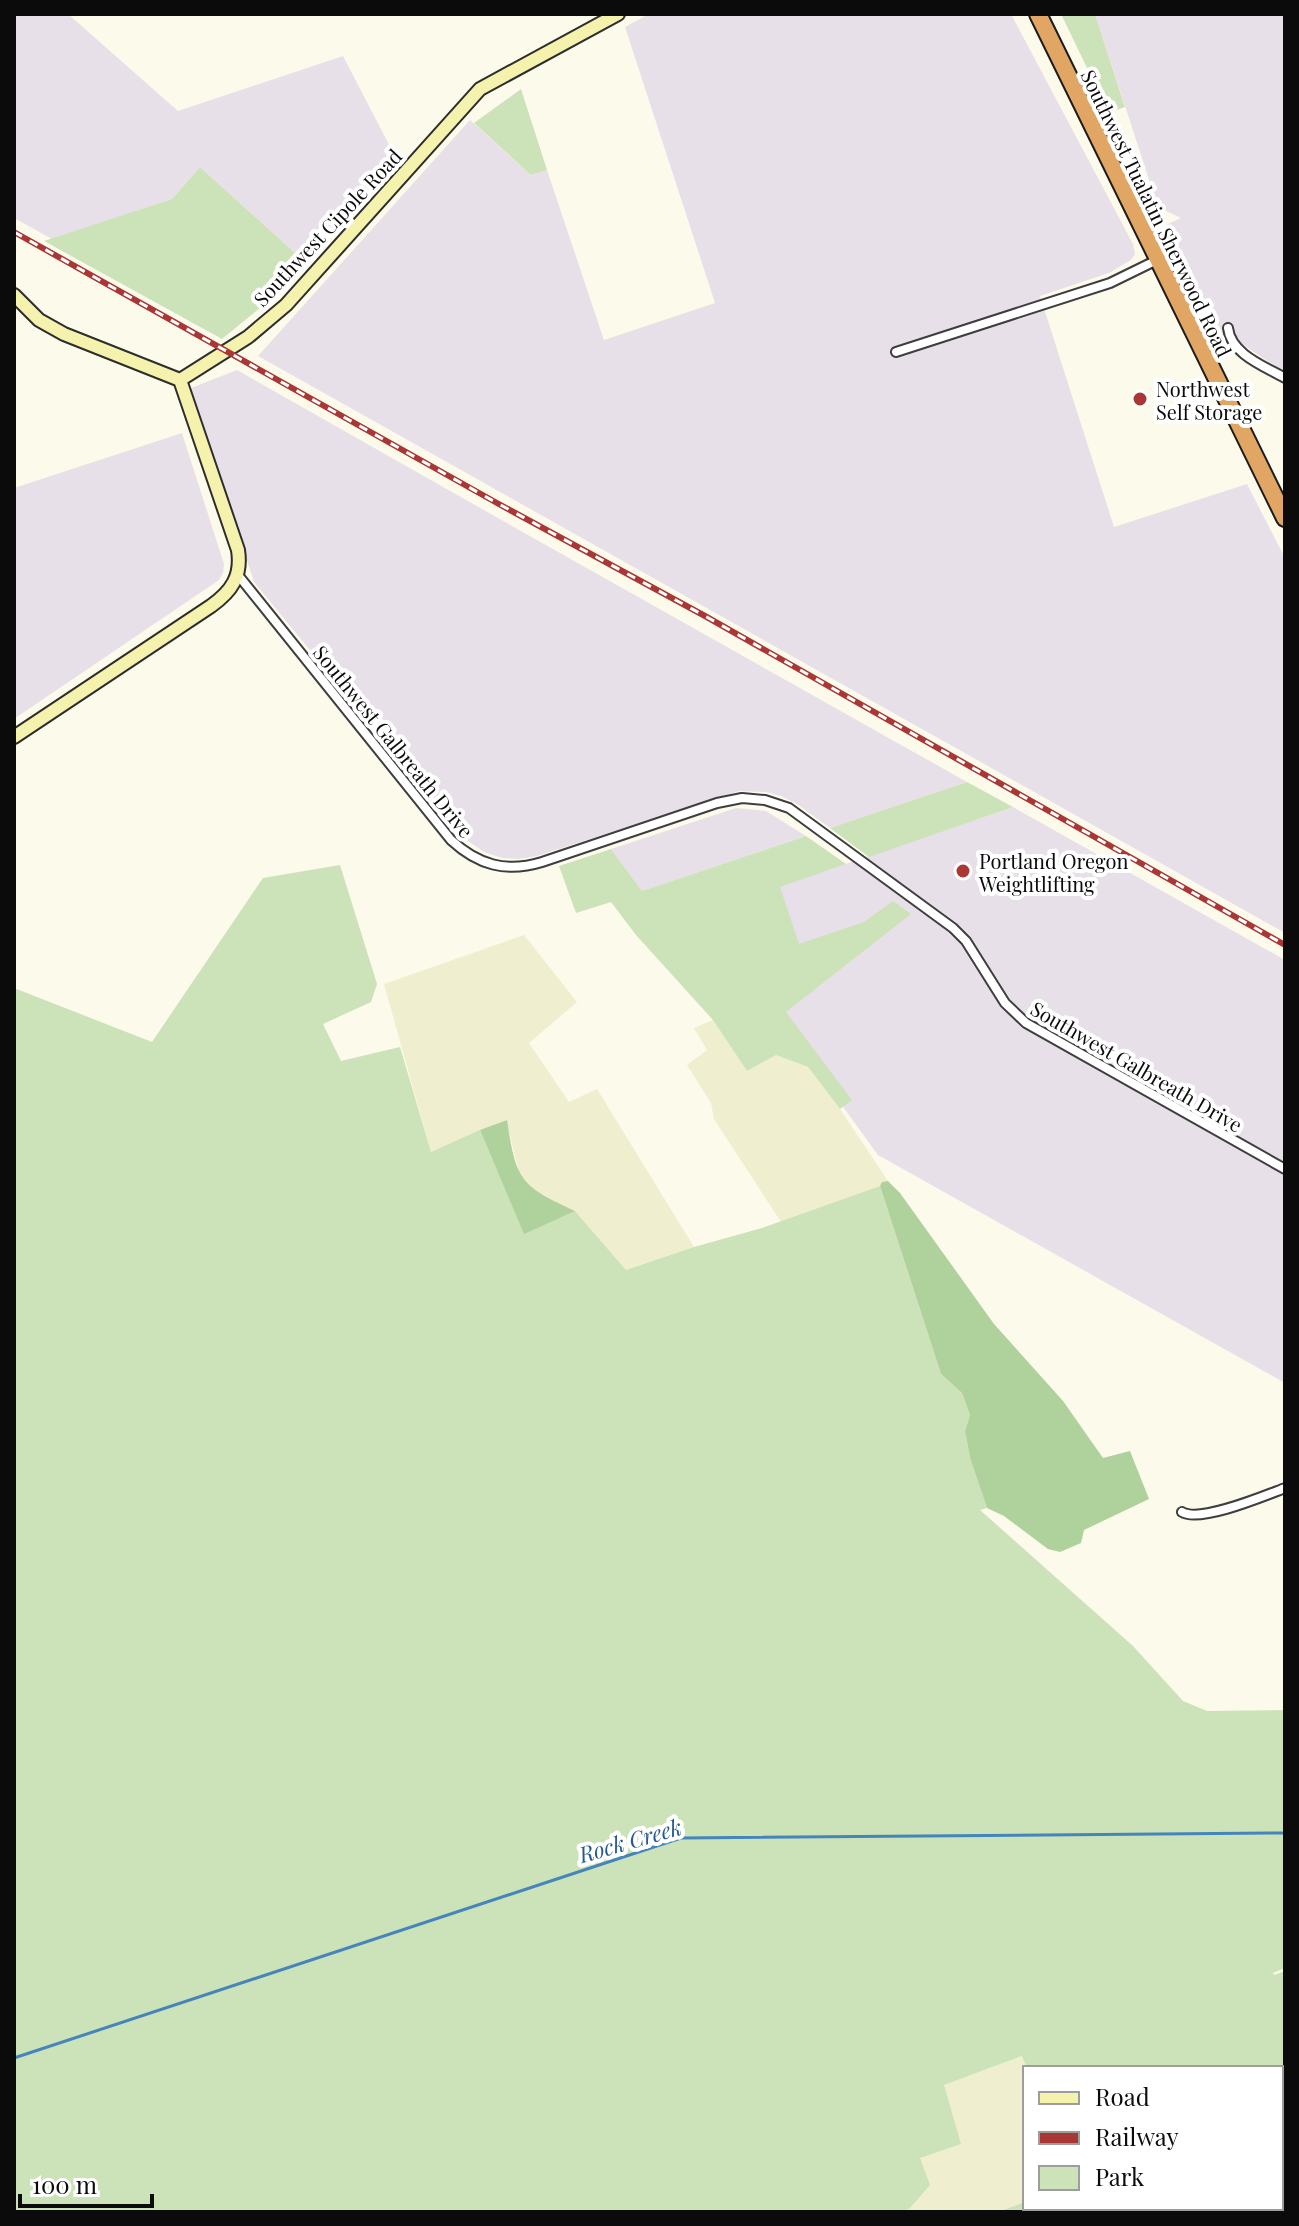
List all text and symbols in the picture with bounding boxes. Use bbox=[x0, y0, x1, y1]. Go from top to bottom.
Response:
street label: Southwest Tualatin Sherwood Road bbox=[1075, 65, 1239, 361]
street label: Southwest Cipole Road bbox=[247, 142, 407, 312]
place label: Northwest Self Storage bbox=[1156, 375, 1262, 425]
marker: Northwest Self Storage bbox=[1131, 390, 1149, 408]
street label: Southwest Galbreath Drive bbox=[308, 639, 480, 843]
place label: Portland Oregon Weightlifting bbox=[978, 847, 1128, 897]
marker: Portland Oregon Weightlifting bbox=[954, 862, 972, 880]
street label: Southwest Galbreath Drive bbox=[1026, 994, 1248, 1138]
water label: Rock Creek bbox=[574, 1811, 685, 1869]
legend bbox=[1023, 2066, 1283, 2210]
text: Road bbox=[1095, 2080, 1150, 2112]
text: Railway bbox=[1095, 2120, 1179, 2152]
scale bar bbox=[20, 2158, 152, 2208]
text: Park bbox=[1095, 2160, 1145, 2192]
text: 100 m bbox=[32, 2168, 97, 2200]

